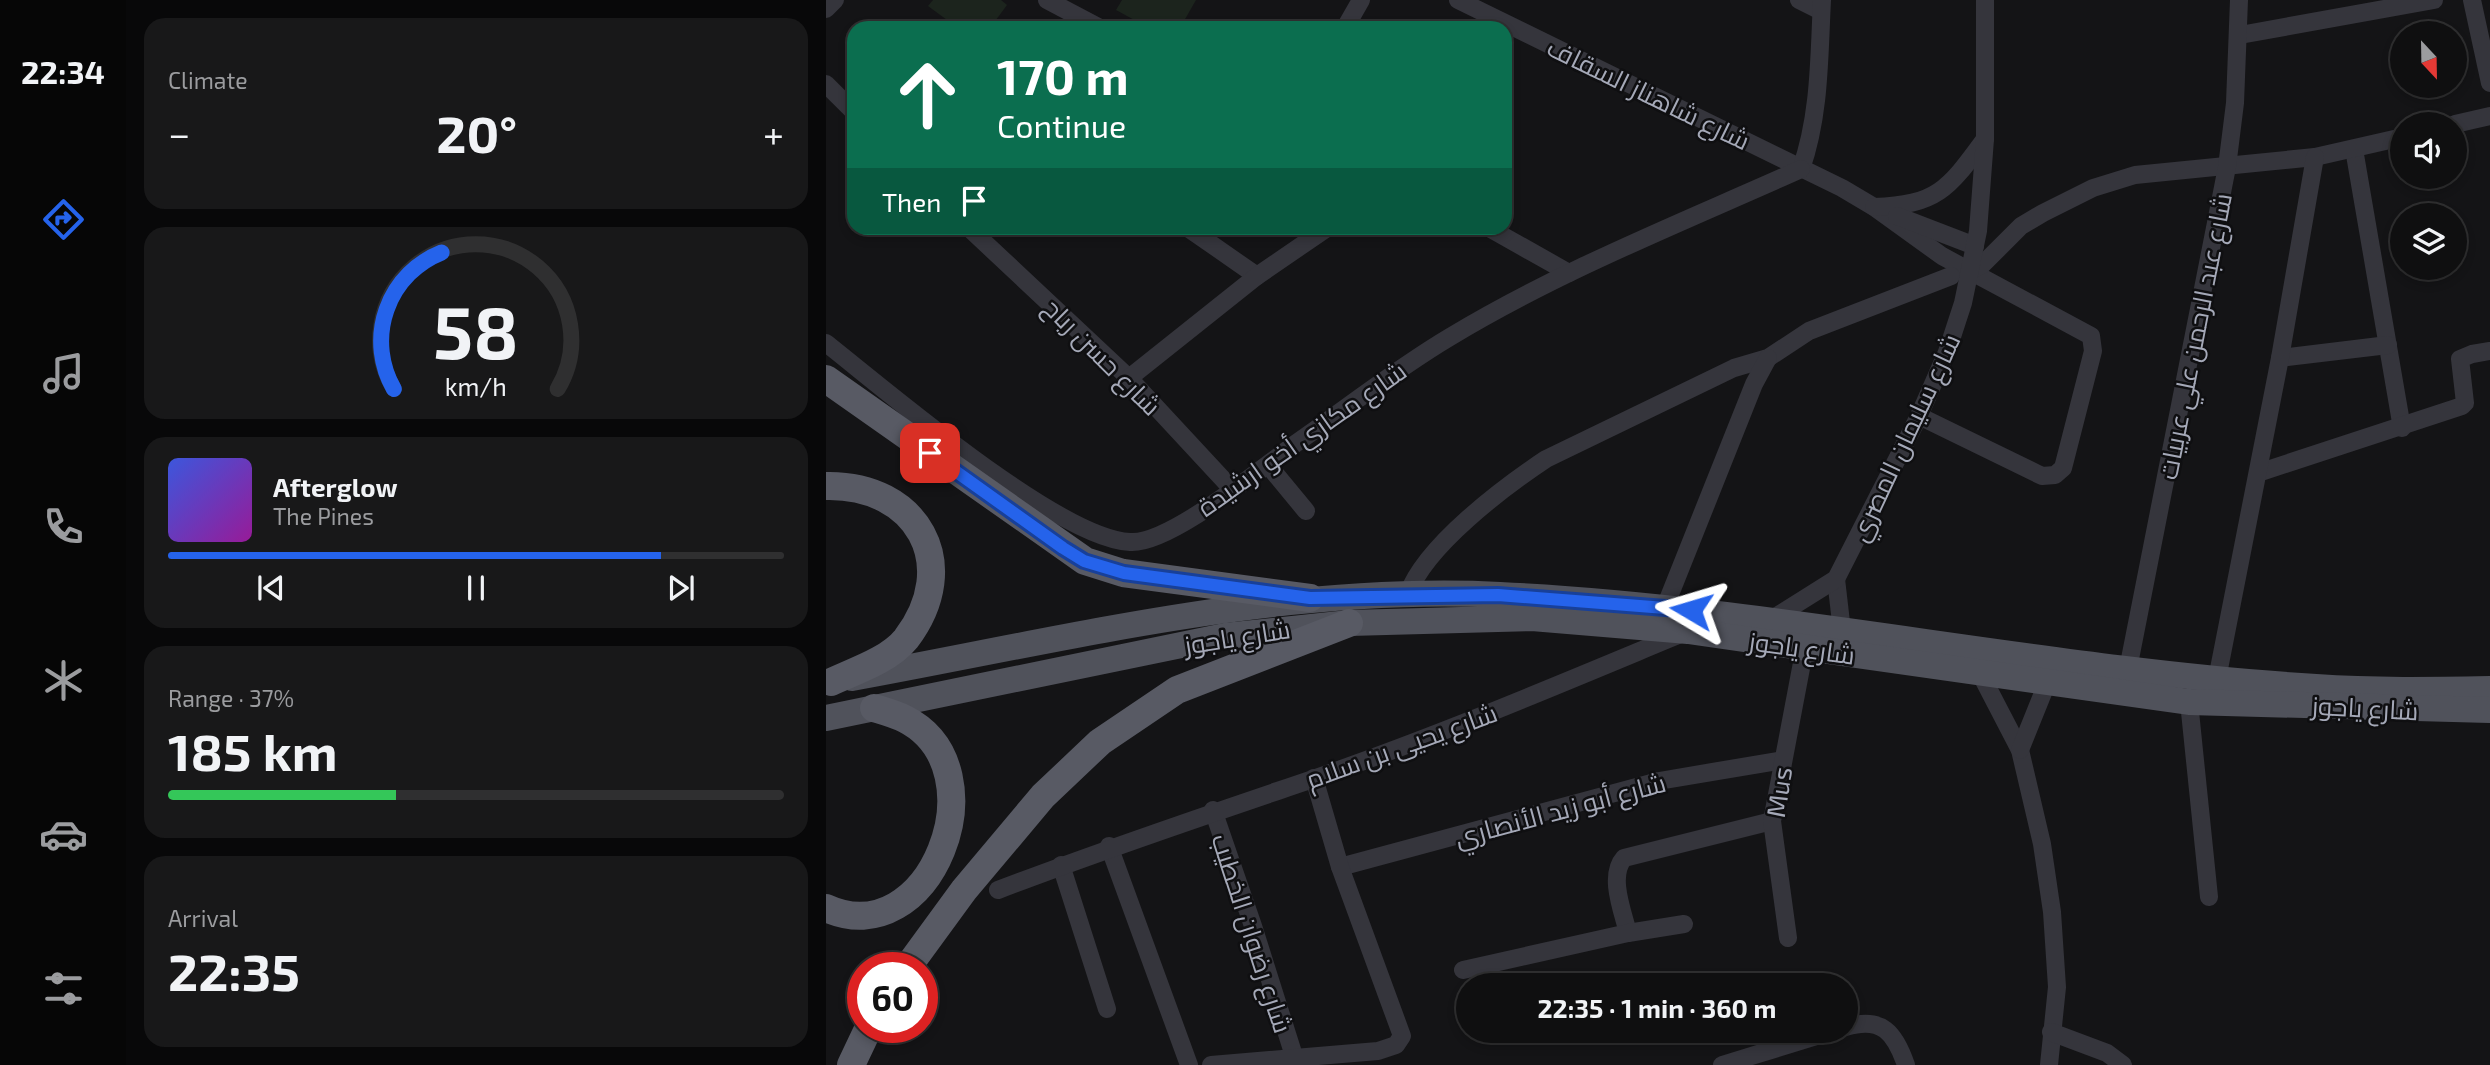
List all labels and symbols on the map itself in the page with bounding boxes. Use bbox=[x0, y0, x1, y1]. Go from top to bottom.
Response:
north arrow bbox=[2390, 21, 2468, 98]
street label: شارع شاهناز السقاف bbox=[1541, 30, 1755, 158]
street label: شارع عبد الرحمن علي عربيات bbox=[2151, 190, 2244, 483]
street label: شارع حسن رباح bbox=[1036, 291, 1168, 423]
street label: شارع سليمان المصري bbox=[1842, 328, 1971, 548]
street label: شارع مكازي أخو ارشيدة bbox=[1191, 354, 1415, 527]
pin bbox=[900, 423, 960, 483]
position arrow bbox=[1654, 573, 1728, 647]
street label: شارع ياجوز bbox=[1180, 612, 1293, 663]
street label: شارع ياجوز bbox=[1744, 624, 1857, 673]
street label: شارع ياجوز bbox=[2309, 689, 2419, 728]
street label: شارع يحيى بن سلام bbox=[1301, 696, 1502, 798]
street label: Mus bbox=[1759, 764, 1797, 820]
street label: شارع أبو زيد الأنصاري bbox=[1451, 766, 1670, 858]
street label: شارع رضوان الخطيب bbox=[1203, 829, 1300, 1037]
speed limit sign: 60 bbox=[847, 952, 938, 1043]

